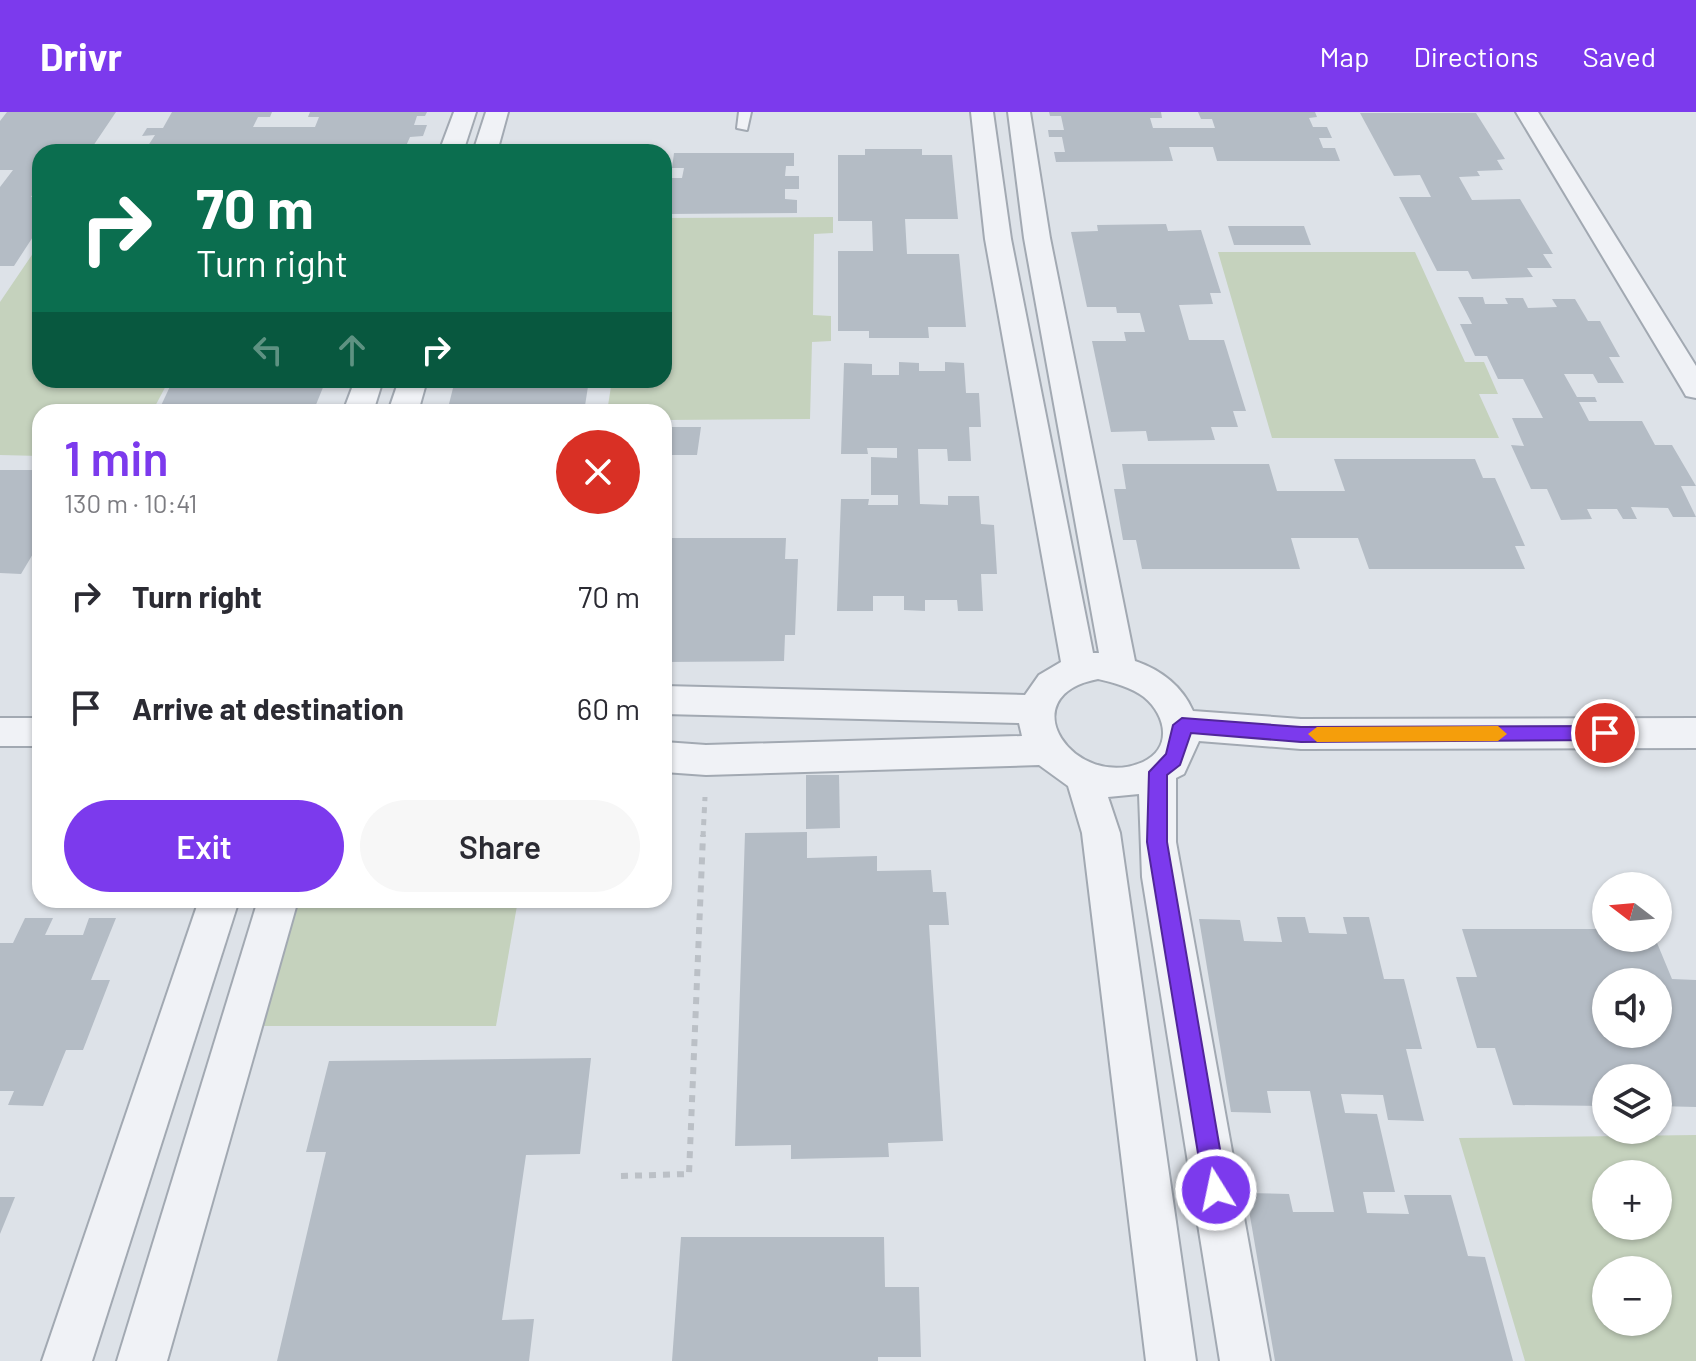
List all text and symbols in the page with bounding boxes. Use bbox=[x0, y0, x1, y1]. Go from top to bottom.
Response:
text: Drivr bbox=[40, 33, 122, 79]
text: Map bbox=[1320, 39, 1369, 73]
text: Directions bbox=[1413, 39, 1539, 73]
text: Saved bbox=[1583, 39, 1656, 73]
text: 70 m bbox=[196, 173, 314, 240]
icon: right bbox=[64, 176, 168, 280]
text: Turn right bbox=[196, 241, 348, 284]
icon: left bbox=[246, 328, 290, 372]
icon: ahead bbox=[330, 328, 374, 372]
icon: right bbox=[414, 328, 458, 372]
text: 1 min bbox=[64, 428, 169, 486]
button: close bbox=[556, 430, 640, 514]
text: 130 m · 10:41 bbox=[64, 487, 197, 518]
icon: right bbox=[64, 574, 108, 618]
text: Turn right bbox=[132, 578, 262, 614]
text: 70 m bbox=[578, 578, 640, 614]
icon: arrive bbox=[64, 686, 108, 730]
text: Arrive at destination bbox=[132, 690, 404, 726]
text: 60 m bbox=[577, 690, 640, 726]
pin bbox=[1571, 699, 1639, 767]
icon: arrive bbox=[1583, 711, 1627, 755]
button: Exit bbox=[64, 800, 344, 892]
button: Share bbox=[360, 800, 640, 892]
north arrow bbox=[1592, 872, 1672, 952]
map controls bbox=[1592, 872, 1672, 1336]
button: sound bbox=[1592, 968, 1672, 1048]
button: layers bbox=[1592, 1064, 1672, 1144]
position arrow bbox=[1174, 1148, 1258, 1232]
button: + bbox=[1592, 1160, 1672, 1240]
button: − bbox=[1592, 1256, 1672, 1336]

